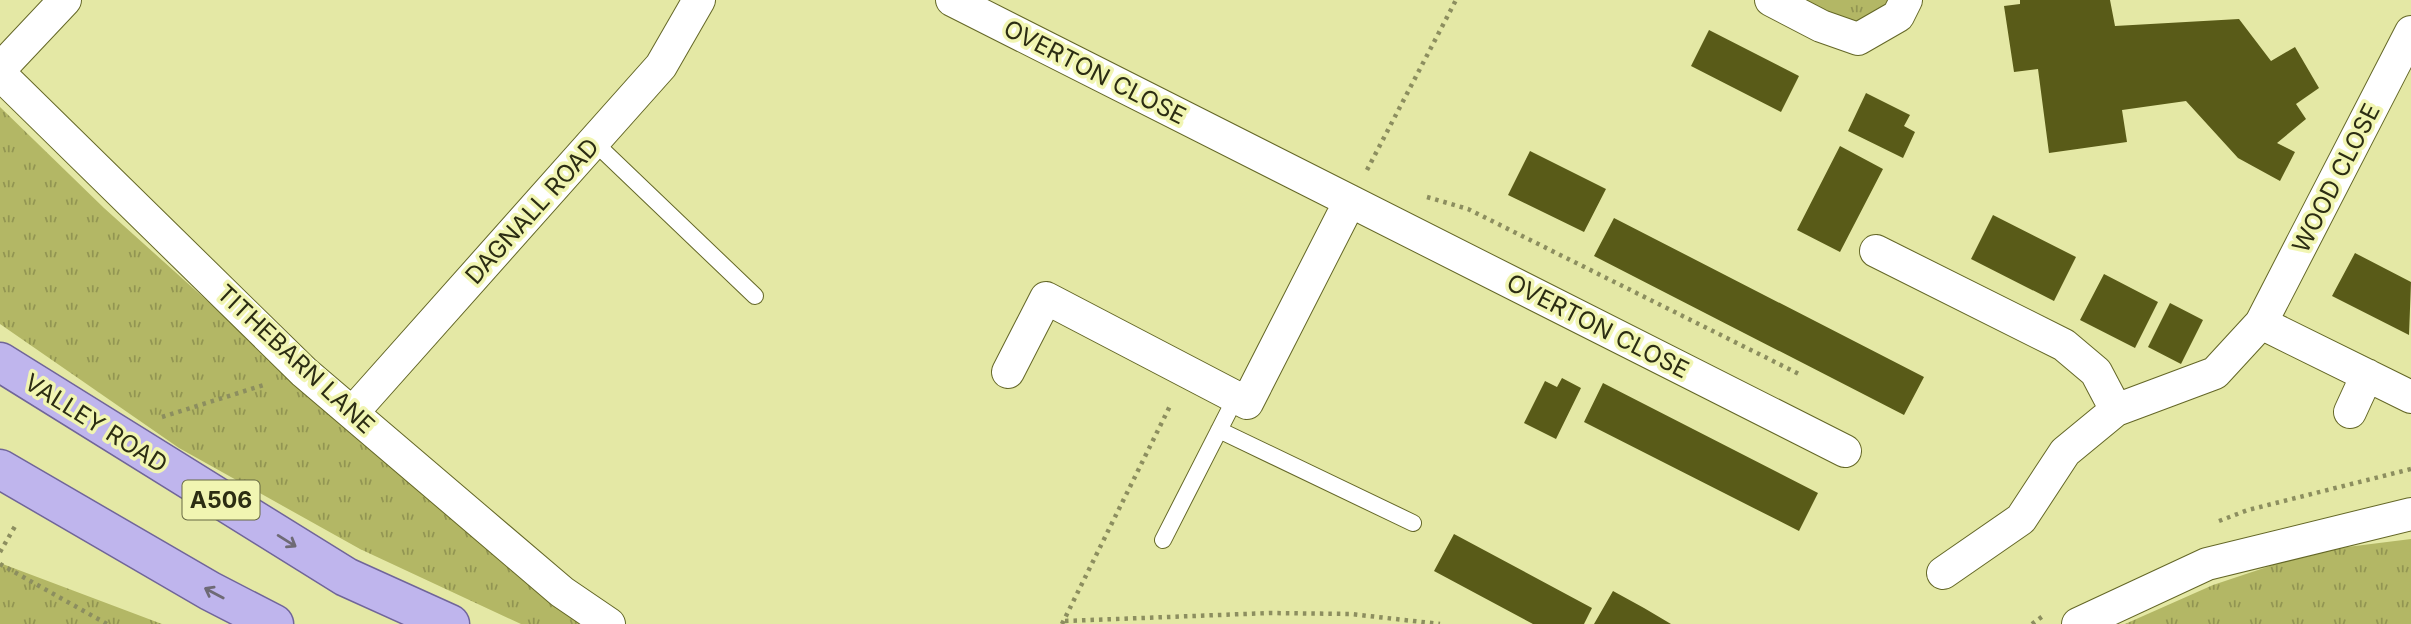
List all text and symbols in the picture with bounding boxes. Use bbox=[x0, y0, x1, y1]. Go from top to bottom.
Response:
street label: OVERTON CLOSE bbox=[999, 14, 1191, 130]
street label: WOOD CLOSE bbox=[2286, 99, 2386, 257]
street label: DAGNALL ROAD bbox=[459, 132, 605, 290]
street label: OVERTON CLOSE bbox=[1502, 268, 1694, 384]
street label: TITHEBARN LANE bbox=[211, 279, 381, 439]
street label: VALLEY ROAD bbox=[19, 368, 173, 478]
road number: A506 bbox=[182, 480, 260, 520]
one-way arrow bbox=[276, 534, 296, 548]
one-way arrow bbox=[204, 585, 224, 599]

